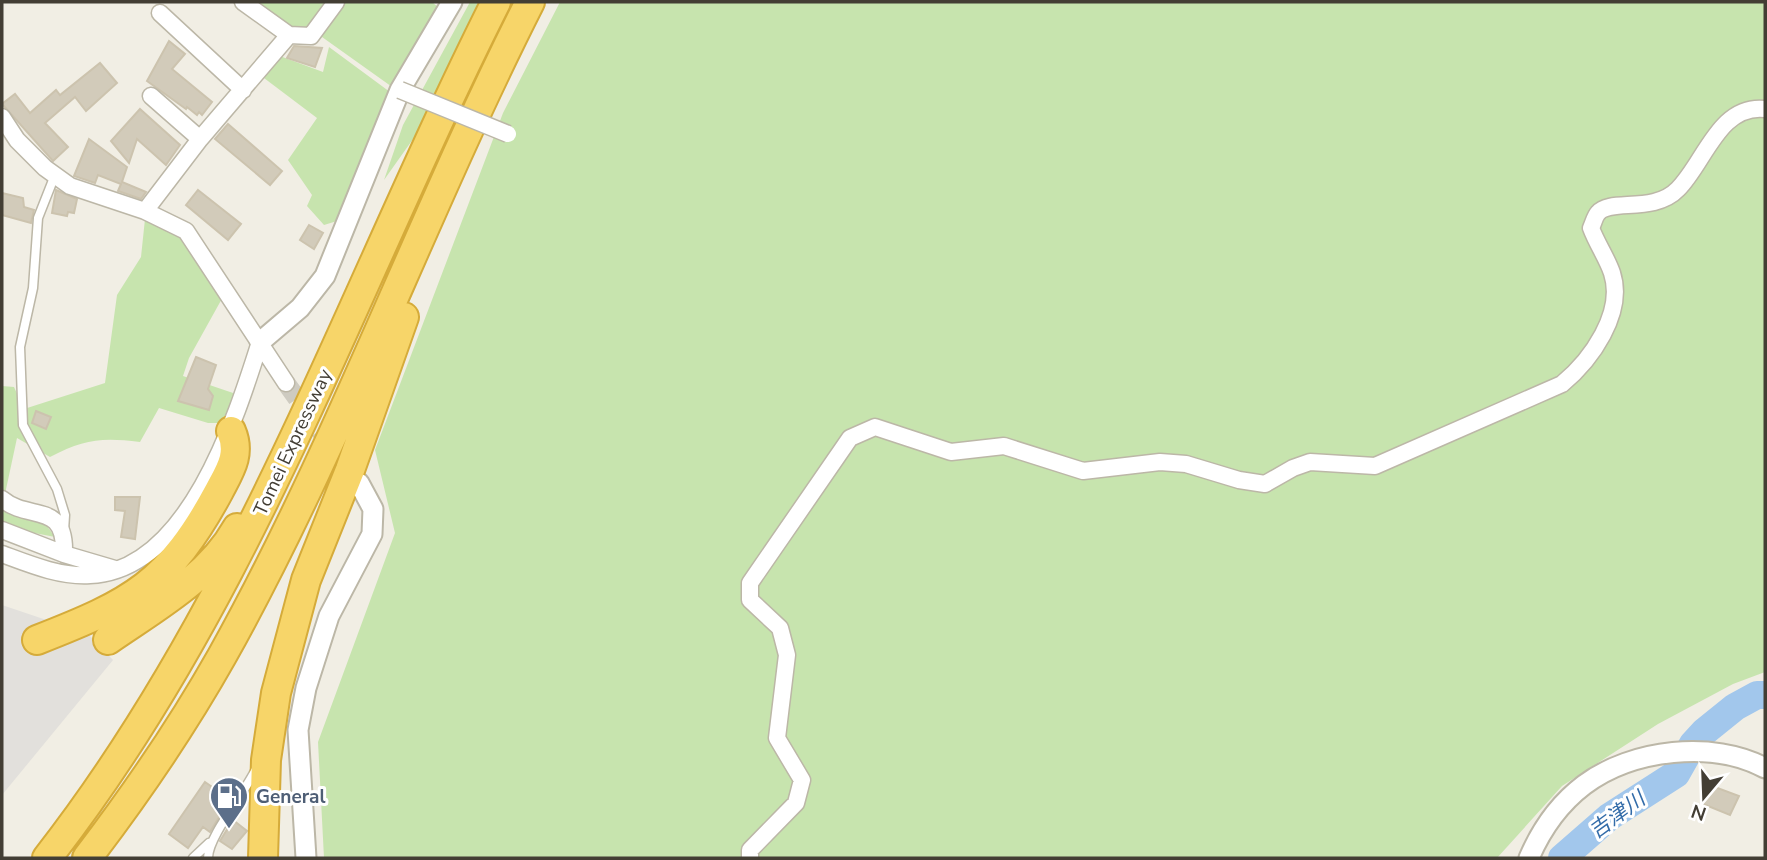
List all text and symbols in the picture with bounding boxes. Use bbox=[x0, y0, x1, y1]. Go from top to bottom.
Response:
street label: Tomei Expressway bbox=[248, 365, 338, 520]
north arrow bbox=[1669, 762, 1739, 832]
fuel station icon: General bbox=[208, 775, 250, 830]
place label: General bbox=[256, 784, 326, 810]
water label: 吉津川 bbox=[1583, 784, 1652, 845]
text: N bbox=[1688, 798, 1710, 827]

